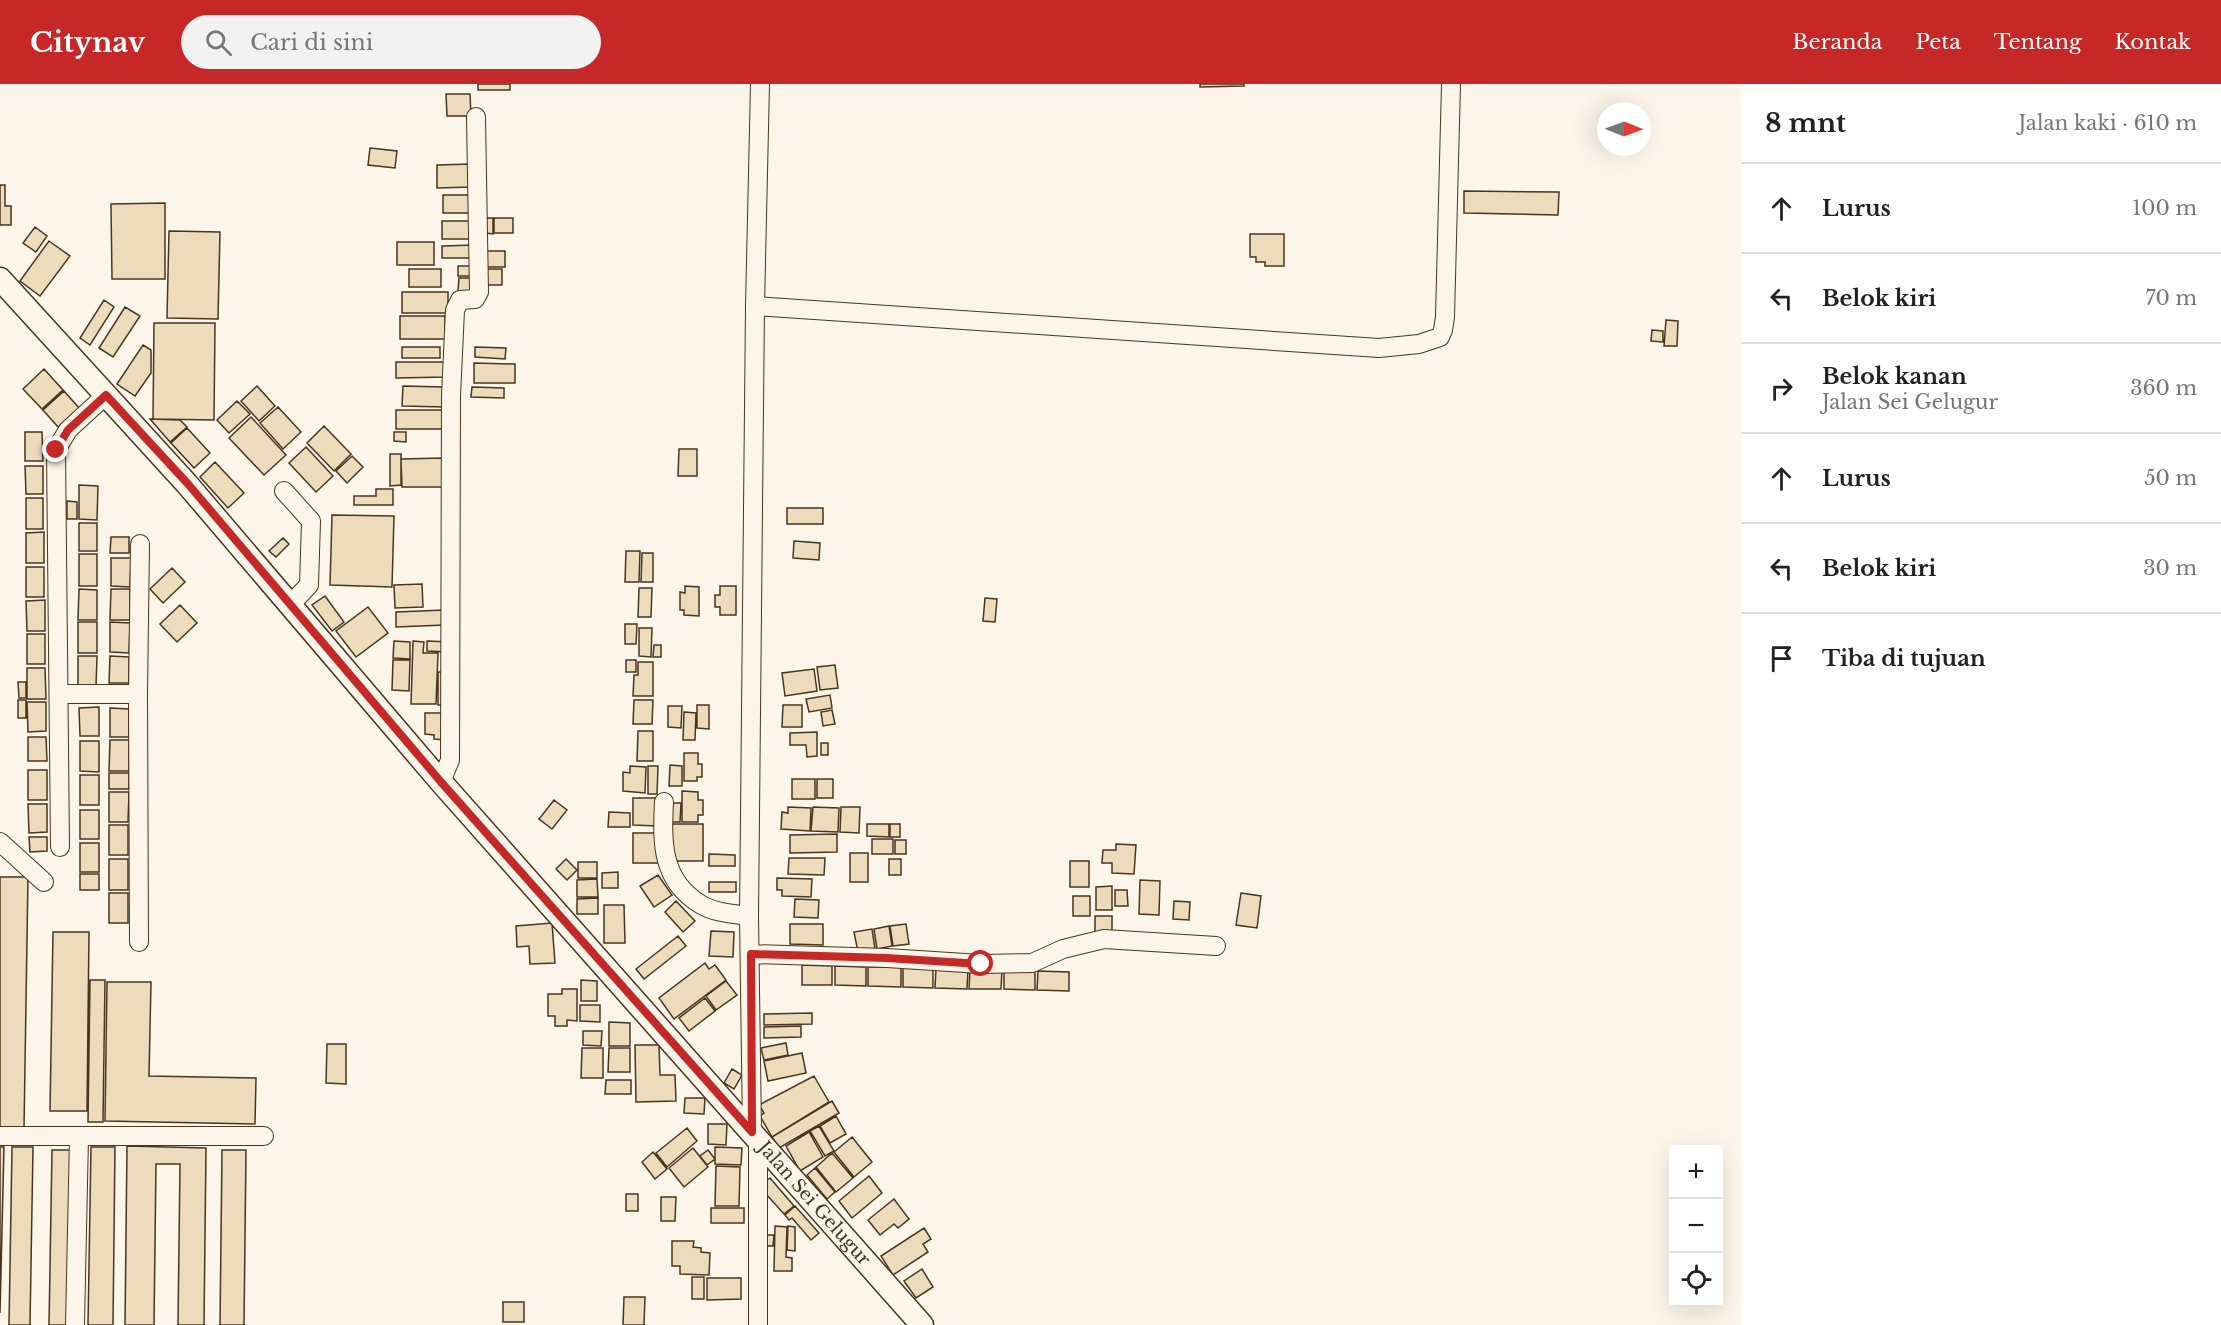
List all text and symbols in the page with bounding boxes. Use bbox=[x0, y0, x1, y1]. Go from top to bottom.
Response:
search box bbox=[181, 15, 601, 69]
text: Citynav bbox=[30, 25, 145, 60]
icon: search bbox=[202, 26, 235, 59]
text: Cari di sini bbox=[250, 29, 373, 56]
text: Beranda bbox=[1792, 29, 1882, 55]
text: Peta bbox=[1915, 29, 1961, 55]
text: Tentang bbox=[1994, 29, 2082, 55]
text: Kontak bbox=[2115, 29, 2191, 55]
north arrow bbox=[1597, 102, 1651, 156]
text: 8 mnt bbox=[1765, 107, 1846, 139]
text: Jalan kaki · 610 m bbox=[2019, 111, 2197, 135]
icon: ahead bbox=[1765, 192, 1798, 225]
text: Lurus bbox=[1822, 195, 1891, 222]
text: 100 m bbox=[2132, 196, 2197, 220]
icon: left bbox=[1765, 282, 1798, 315]
text: Belok kiri bbox=[1822, 285, 1936, 312]
text: 70 m bbox=[2145, 286, 2197, 310]
text: Belok kanan bbox=[1822, 363, 1967, 390]
icon: right bbox=[1765, 372, 1798, 405]
text: 360 m bbox=[2130, 376, 2197, 400]
text: Jalan Sei Gelugur bbox=[1822, 390, 1998, 414]
route end bbox=[42, 436, 68, 462]
icon: ahead bbox=[1765, 462, 1798, 495]
text: Lurus bbox=[1822, 465, 1891, 492]
text: 50 m bbox=[2144, 466, 2197, 490]
icon: left bbox=[1765, 552, 1798, 585]
text: Belok kiri bbox=[1822, 555, 1936, 582]
text: 30 m bbox=[2143, 556, 2197, 580]
icon: arrive bbox=[1765, 642, 1798, 675]
text: Tiba di tujuan bbox=[1822, 645, 1986, 672]
route start bbox=[967, 950, 993, 976]
street label: Jalan Sei Gelugur bbox=[752, 1135, 875, 1270]
map controls bbox=[1669, 1145, 1723, 1307]
button: + bbox=[1669, 1145, 1723, 1199]
button: − bbox=[1669, 1199, 1723, 1253]
button: locate bbox=[1669, 1253, 1723, 1307]

